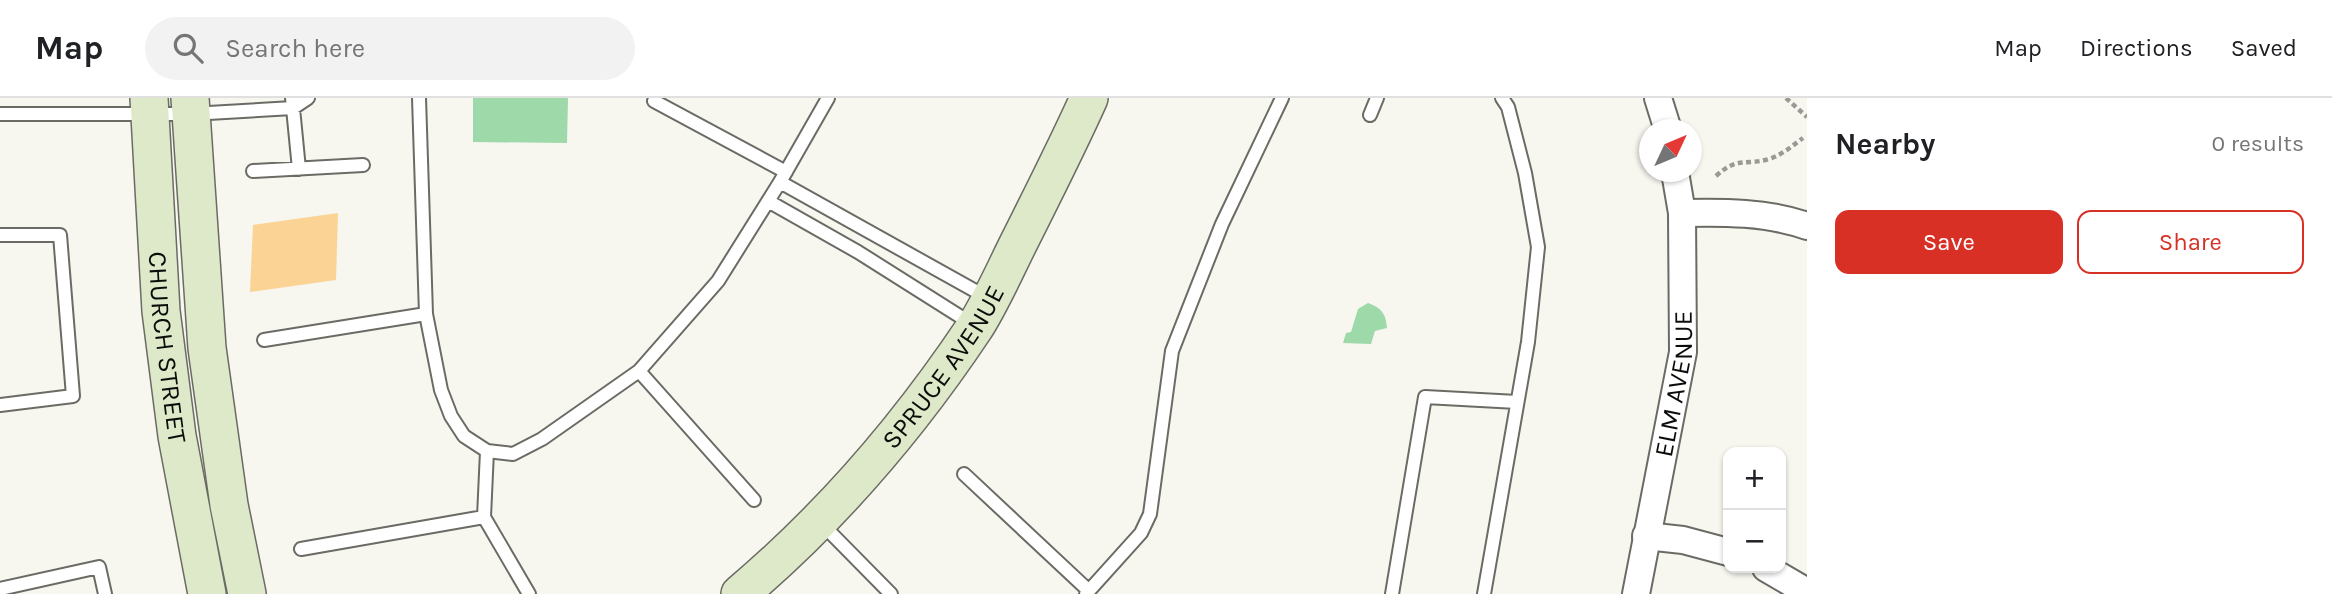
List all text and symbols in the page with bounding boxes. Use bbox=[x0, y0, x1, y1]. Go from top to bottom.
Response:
search box bbox=[145, 17, 635, 80]
text: Map bbox=[35, 29, 103, 67]
icon: search bbox=[169, 29, 207, 67]
text: Search here bbox=[225, 33, 365, 64]
text: Map bbox=[1994, 34, 2042, 62]
text: Directions bbox=[2080, 34, 2193, 62]
text: Saved bbox=[2231, 34, 2297, 62]
north arrow bbox=[1639, 119, 1702, 182]
text: Nearby bbox=[1835, 126, 1935, 162]
text: 0 results bbox=[2212, 130, 2304, 157]
button: Save bbox=[1835, 210, 2063, 274]
button: Share bbox=[2077, 210, 2304, 274]
street label: CHURCH STREET bbox=[142, 251, 194, 446]
street label: SPRUCE AVENUE bbox=[875, 280, 1011, 455]
street label: ELM AVENUE bbox=[1647, 310, 1699, 459]
map controls bbox=[1723, 447, 1786, 573]
button: + bbox=[1723, 447, 1786, 510]
button: − bbox=[1723, 510, 1786, 573]

